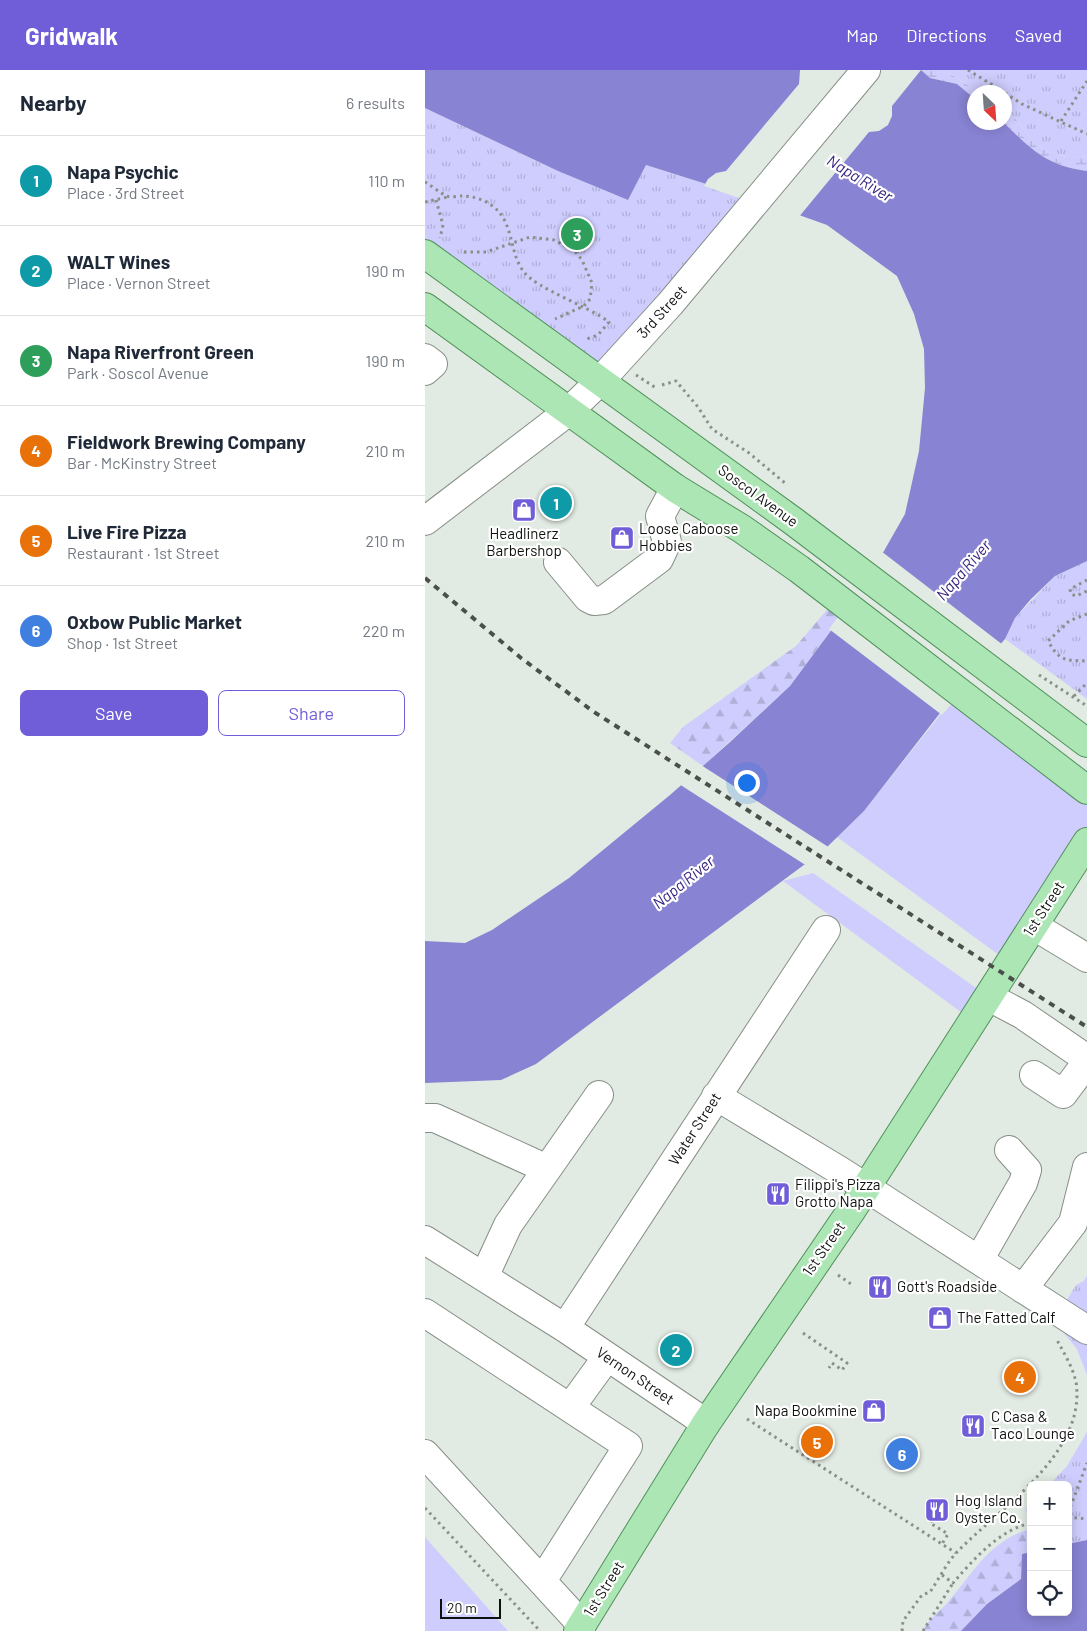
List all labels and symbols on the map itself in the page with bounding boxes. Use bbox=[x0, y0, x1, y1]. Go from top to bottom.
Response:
north arrow bbox=[967, 85, 1012, 130]
water label: Napa River bbox=[824, 150, 898, 206]
pin: 3 bbox=[561, 215, 593, 253]
street label: 3rd Street bbox=[633, 281, 690, 342]
street label: Soscol Avenue bbox=[715, 460, 802, 530]
pin: 1 bbox=[540, 484, 572, 522]
shop icon: Headlinerz Barbershop bbox=[511, 497, 537, 523]
place label: Loose Caboose Hobbies bbox=[639, 519, 738, 554]
place label: Headlinerz Barbershop bbox=[486, 524, 562, 559]
shop icon: Loose Caboose Hobbies bbox=[609, 525, 635, 551]
water label: Napa River bbox=[931, 535, 995, 604]
your location bbox=[734, 770, 760, 796]
water label: Napa River bbox=[648, 850, 718, 912]
street label: 1st Street bbox=[1019, 878, 1068, 939]
street label: Water Street bbox=[664, 1089, 724, 1168]
place label: Filippi's Pizza Grotto Napa bbox=[795, 1175, 881, 1210]
restaurant icon: Filippi's Pizza Grotto Napa bbox=[765, 1181, 791, 1207]
street label: 1st Street bbox=[798, 1218, 848, 1279]
restaurant icon: Gott's Roadside bbox=[867, 1274, 893, 1300]
place label: Gott's Roadside bbox=[897, 1277, 997, 1295]
shop icon: The Fatted Calf bbox=[927, 1305, 953, 1331]
place label: The Fatted Calf bbox=[957, 1308, 1056, 1326]
pin: 2 bbox=[660, 1331, 692, 1369]
street label: Vernon Street bbox=[593, 1343, 678, 1408]
pin: 4 bbox=[1004, 1358, 1036, 1396]
shop icon: Napa Bookmine bbox=[861, 1398, 887, 1424]
place label: Napa Bookmine bbox=[755, 1401, 857, 1419]
place label: C Casa & Taco Lounge bbox=[991, 1407, 1075, 1442]
restaurant icon: C Casa & Taco Lounge bbox=[960, 1413, 986, 1439]
pin: 5 bbox=[801, 1423, 833, 1461]
pin: 6 bbox=[886, 1435, 918, 1473]
place label: Hog Island Oyster Co. bbox=[955, 1491, 1022, 1526]
restaurant icon: Hog Island Oyster Co. bbox=[924, 1497, 950, 1523]
street label: 1st Street bbox=[579, 1557, 627, 1619]
scale bar bbox=[440, 1596, 501, 1619]

